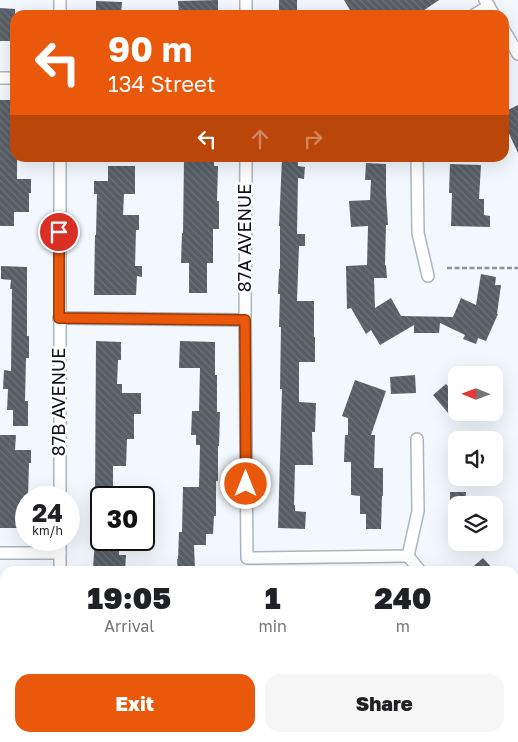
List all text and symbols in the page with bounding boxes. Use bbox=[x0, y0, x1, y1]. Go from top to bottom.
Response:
text: 90 m bbox=[108, 28, 192, 70]
icon: left bbox=[25, 30, 90, 95]
text: 134 Street bbox=[108, 70, 216, 97]
icon: left bbox=[193, 125, 221, 153]
icon: ahead bbox=[246, 125, 274, 153]
icon: right bbox=[299, 125, 327, 153]
street label: 87A AVENUE bbox=[233, 184, 255, 292]
pin bbox=[38, 211, 80, 253]
icon: arrive bbox=[45, 218, 73, 246]
street label: 87B AVENUE bbox=[47, 348, 69, 456]
north arrow bbox=[448, 366, 502, 421]
map controls bbox=[448, 366, 503, 551]
button: sound bbox=[448, 431, 503, 486]
position arrow bbox=[219, 457, 271, 509]
speed limit sign: 30 bbox=[90, 486, 155, 551]
button: layers bbox=[448, 496, 503, 551]
text: 24 bbox=[32, 497, 63, 528]
text: km/h bbox=[32, 523, 63, 538]
text: 19:05 bbox=[87, 580, 171, 616]
text: 1 bbox=[265, 580, 281, 616]
text: 240 bbox=[374, 580, 432, 616]
text: Arrival bbox=[104, 616, 154, 636]
text: min bbox=[259, 616, 287, 636]
text: m bbox=[396, 616, 410, 636]
button: Exit bbox=[15, 674, 255, 732]
button: Share bbox=[265, 674, 504, 732]

